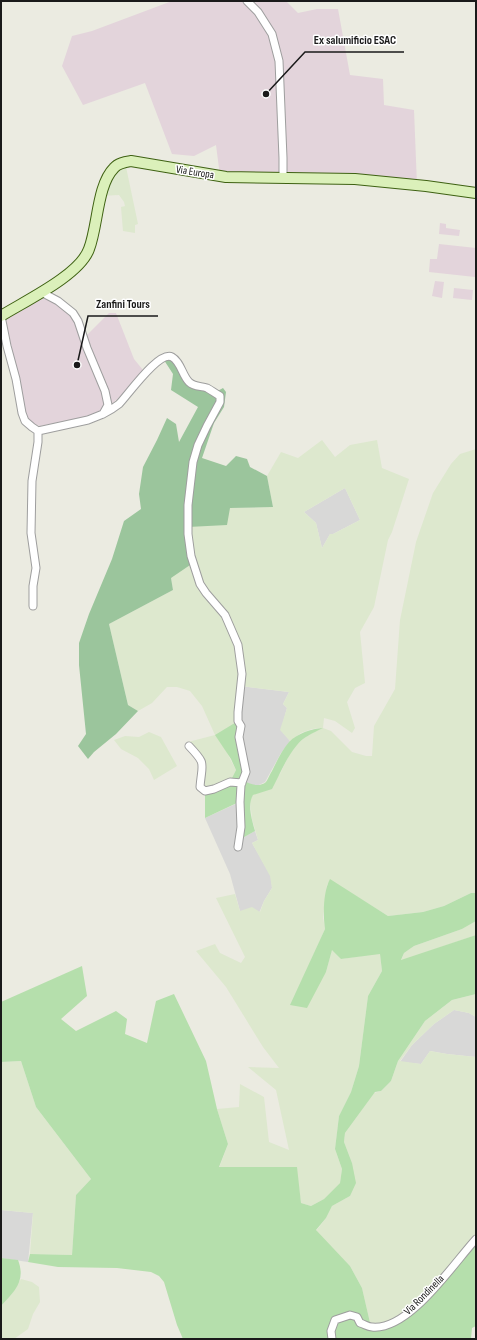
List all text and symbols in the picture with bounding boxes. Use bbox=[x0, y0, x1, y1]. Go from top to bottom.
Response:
callout: Ex salumificio ESAC bbox=[305, 28, 404, 52]
text: Ex salumificio ESAC bbox=[314, 33, 396, 48]
street label: Via Europa bbox=[175, 163, 215, 181]
callout: Zanfini Tours bbox=[88, 292, 158, 316]
text: Zanfini Tours bbox=[96, 297, 150, 312]
street label: Via Rondinella bbox=[401, 1272, 447, 1318]

